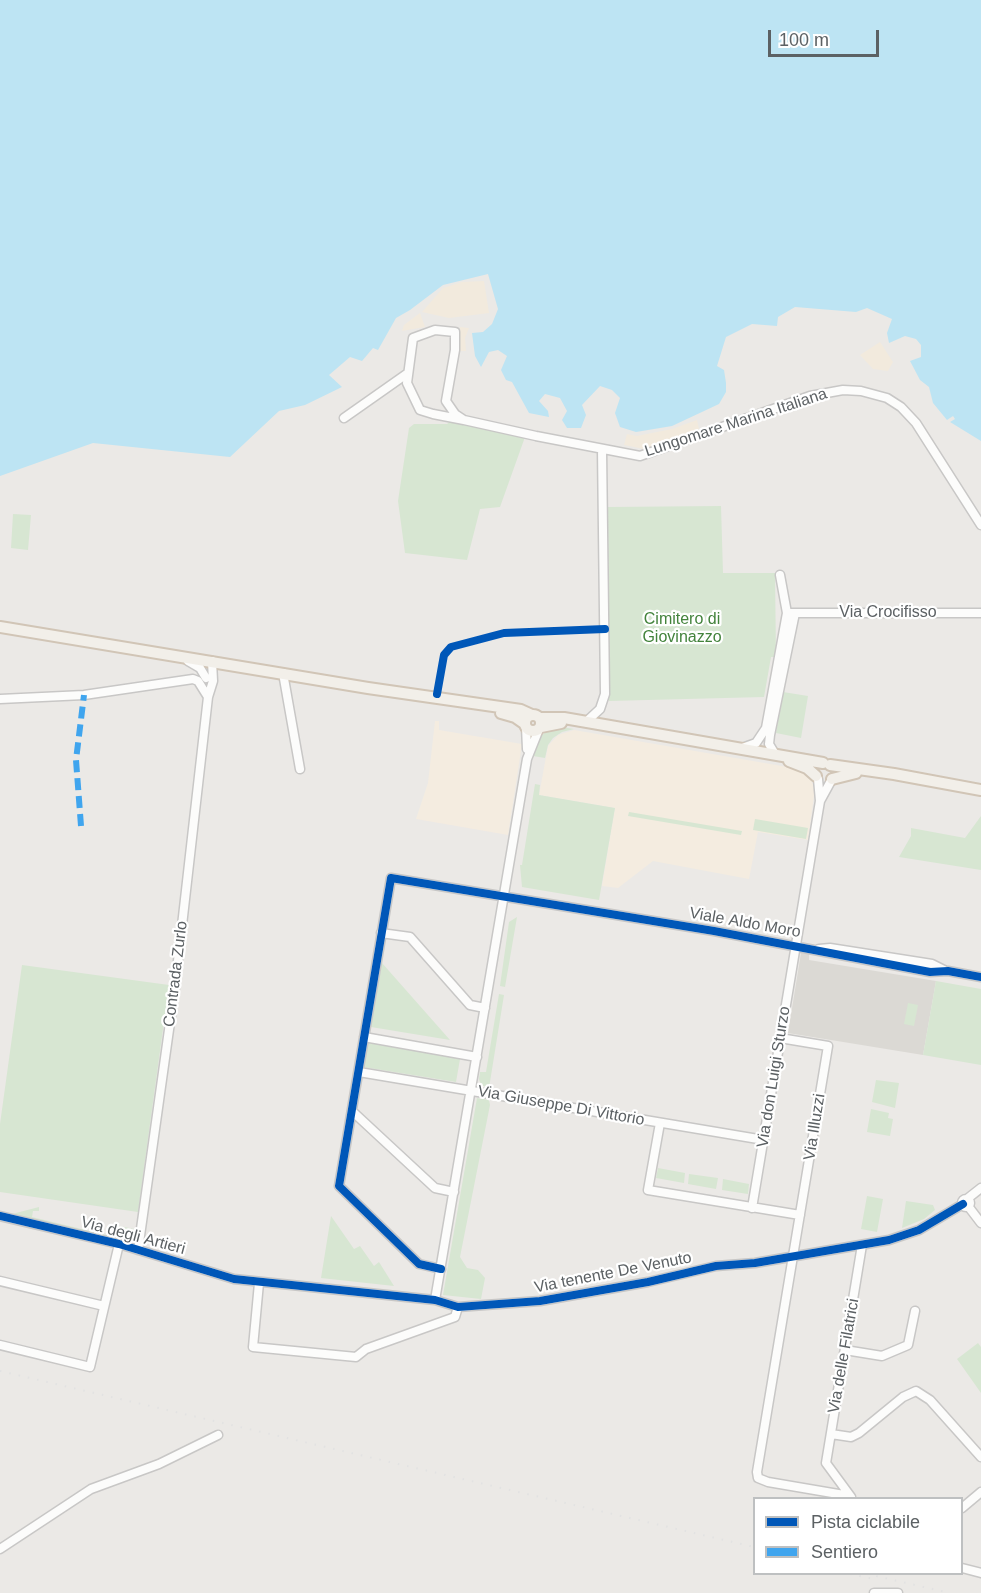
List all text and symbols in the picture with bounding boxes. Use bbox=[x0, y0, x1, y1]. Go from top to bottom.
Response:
scale bar bbox=[771, 18, 882, 56]
text: 100 m bbox=[779, 30, 829, 50]
street label: Lungomare Marina Italiana bbox=[643, 384, 829, 462]
street label: Via Crocifisso bbox=[839, 603, 937, 623]
park label: Cimitero di Giovinazzo bbox=[642, 610, 722, 648]
street label: Viale Aldo Moro bbox=[688, 904, 802, 942]
street label: Contrada Zurlo bbox=[160, 920, 192, 1028]
street label: Via don Luigi Sturzo bbox=[753, 1005, 795, 1149]
street label: Via Giuseppe Di Vittorio bbox=[476, 1082, 646, 1130]
street label: Via Illuzzi bbox=[800, 1092, 830, 1162]
street label: Via degli Artieri bbox=[79, 1213, 187, 1259]
street label: Via tenente De Venuto bbox=[533, 1248, 693, 1298]
street label: Via delle Filatrici bbox=[824, 1297, 864, 1415]
legend bbox=[753, 1497, 963, 1575]
text: Pista ciclabile bbox=[811, 1512, 920, 1532]
text: Sentiero bbox=[811, 1542, 878, 1562]

